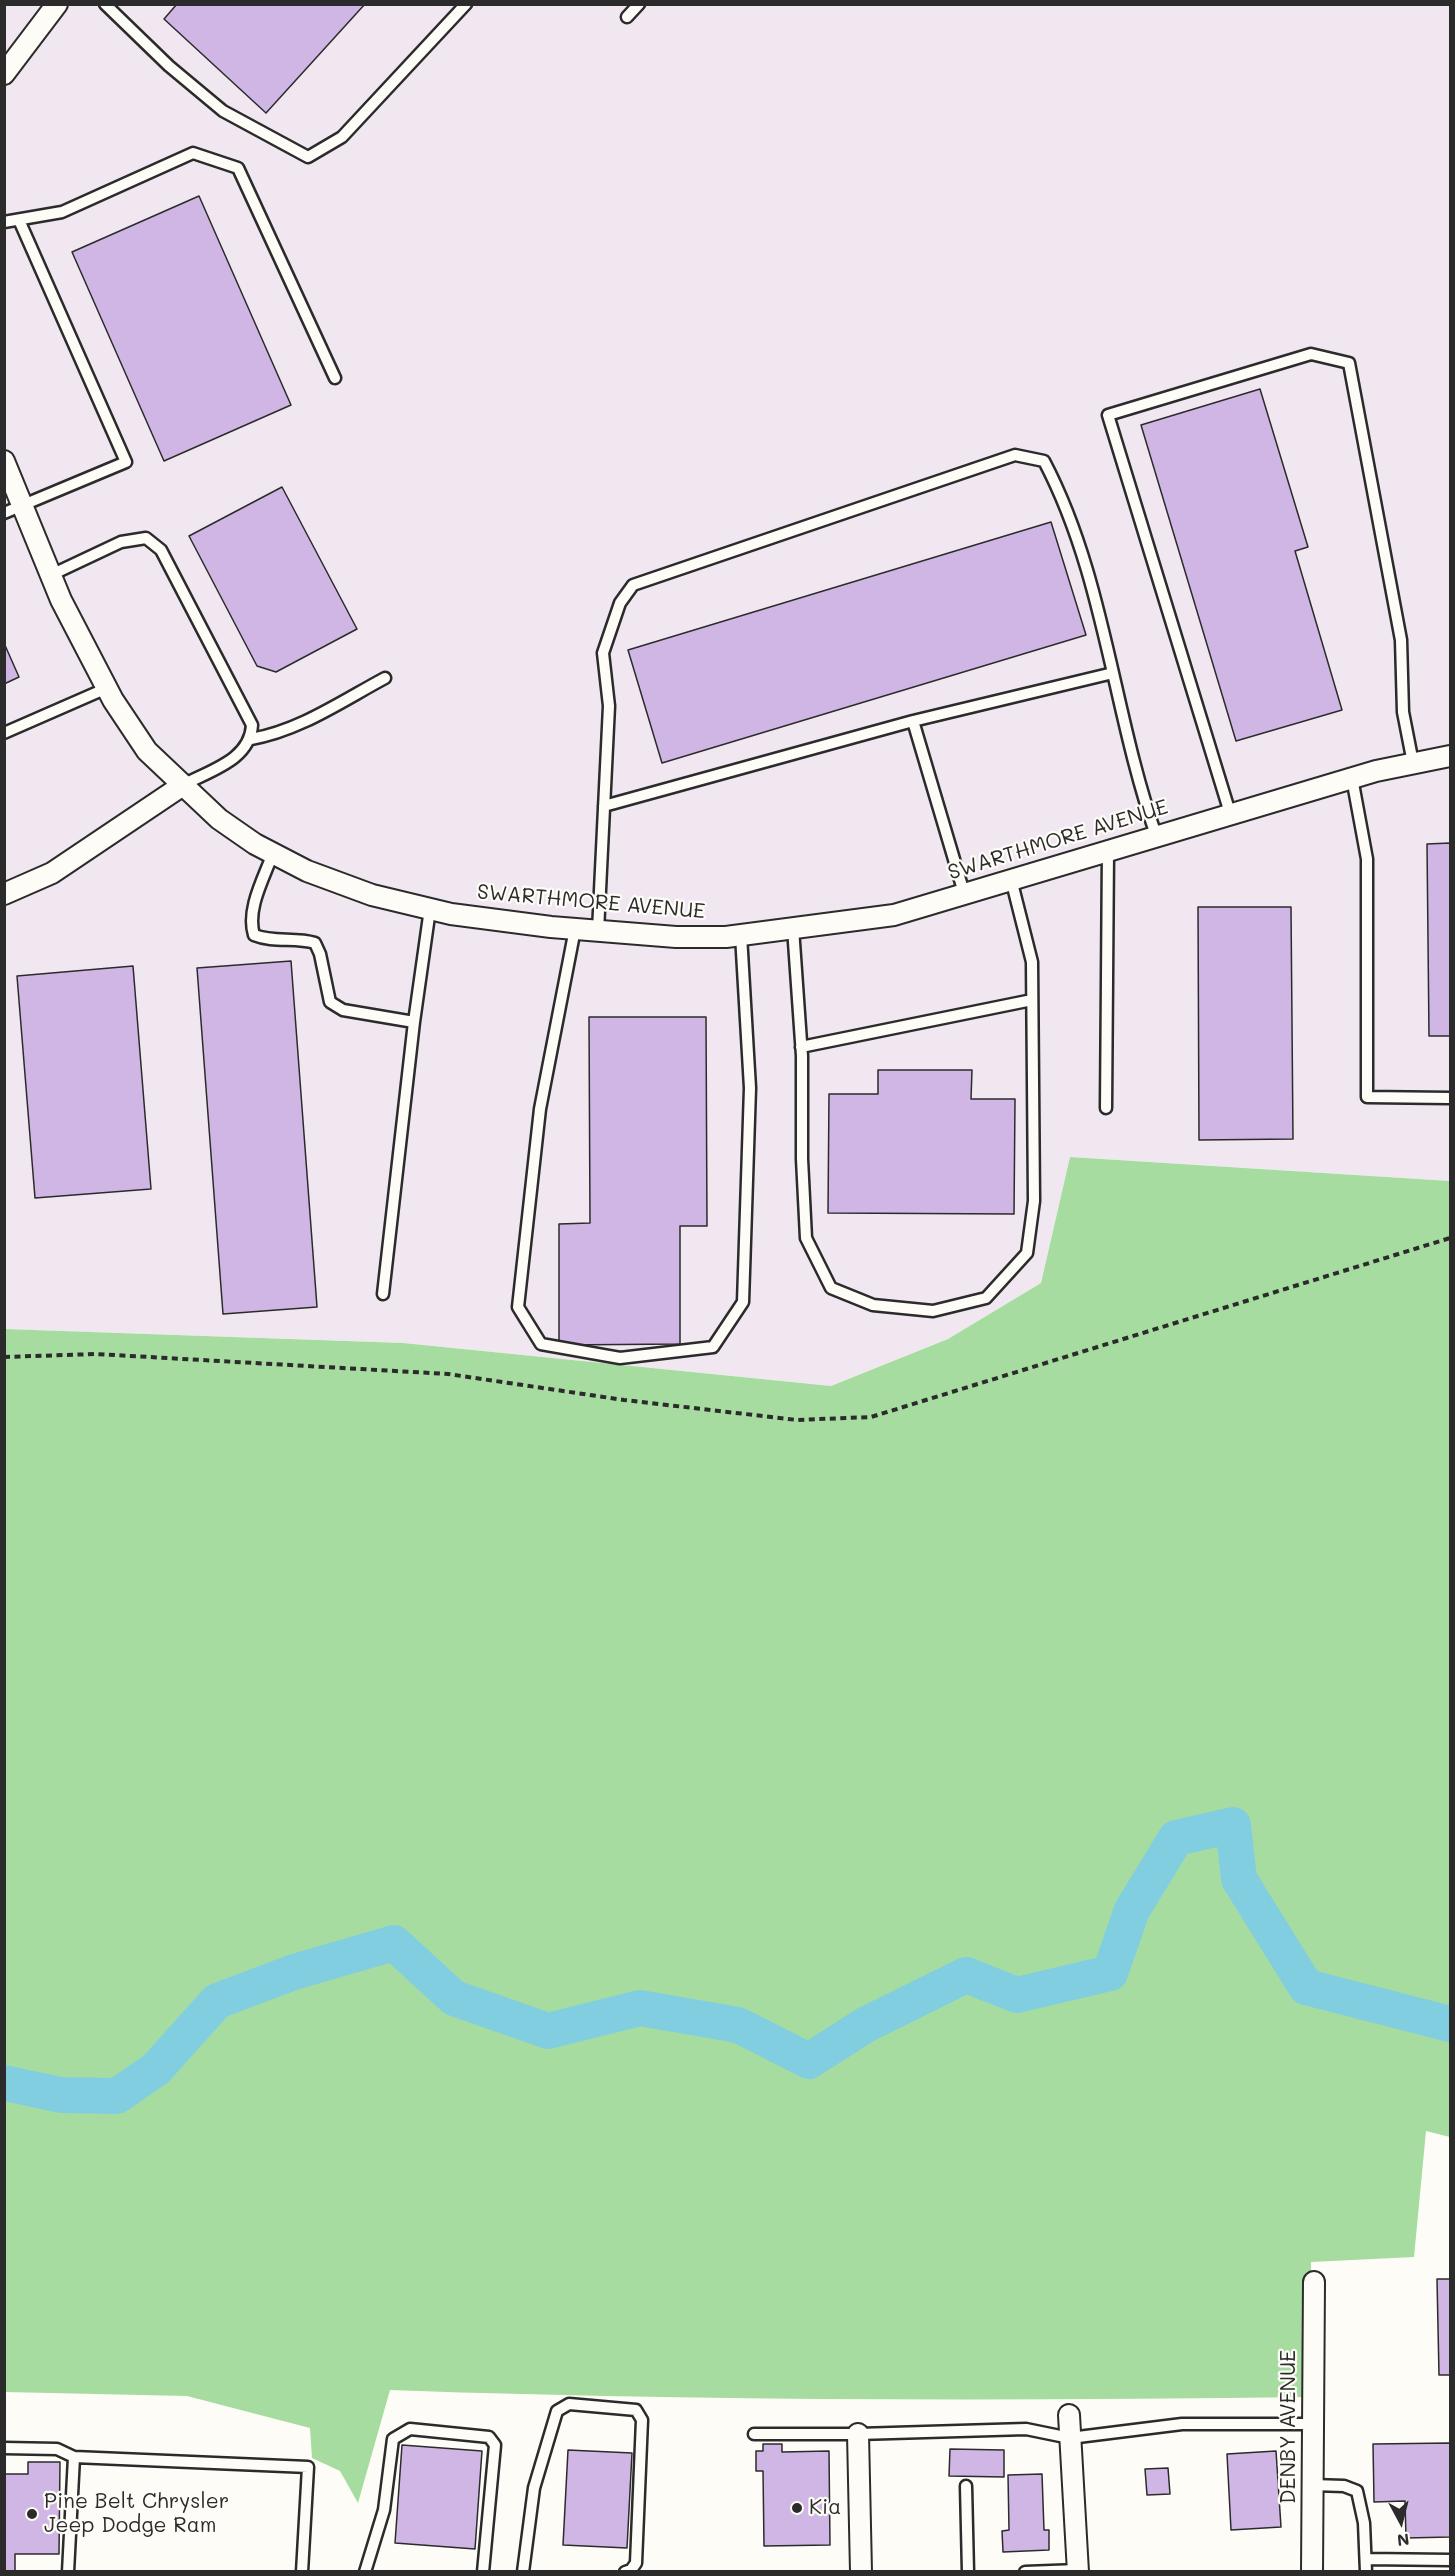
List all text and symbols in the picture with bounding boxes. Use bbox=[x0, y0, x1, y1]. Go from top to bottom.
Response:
street label: SWARTHMORE AVENUE bbox=[945, 794, 1171, 886]
street label: SWARTHMORE AVENUE bbox=[476, 879, 706, 925]
street label: DENBY AVENUE bbox=[1276, 2350, 1302, 2504]
place label: Pine Belt Chrysler Jeep Dodge Ram bbox=[44, 2489, 229, 2539]
north arrow bbox=[1371, 2492, 1431, 2552]
place label: Kia bbox=[809, 2495, 841, 2521]
marker: Kia bbox=[790, 2501, 804, 2515]
marker: Pine Belt Chrysler Jeep Dodge Ram bbox=[25, 2507, 39, 2521]
text: N bbox=[1396, 2529, 1411, 2552]

